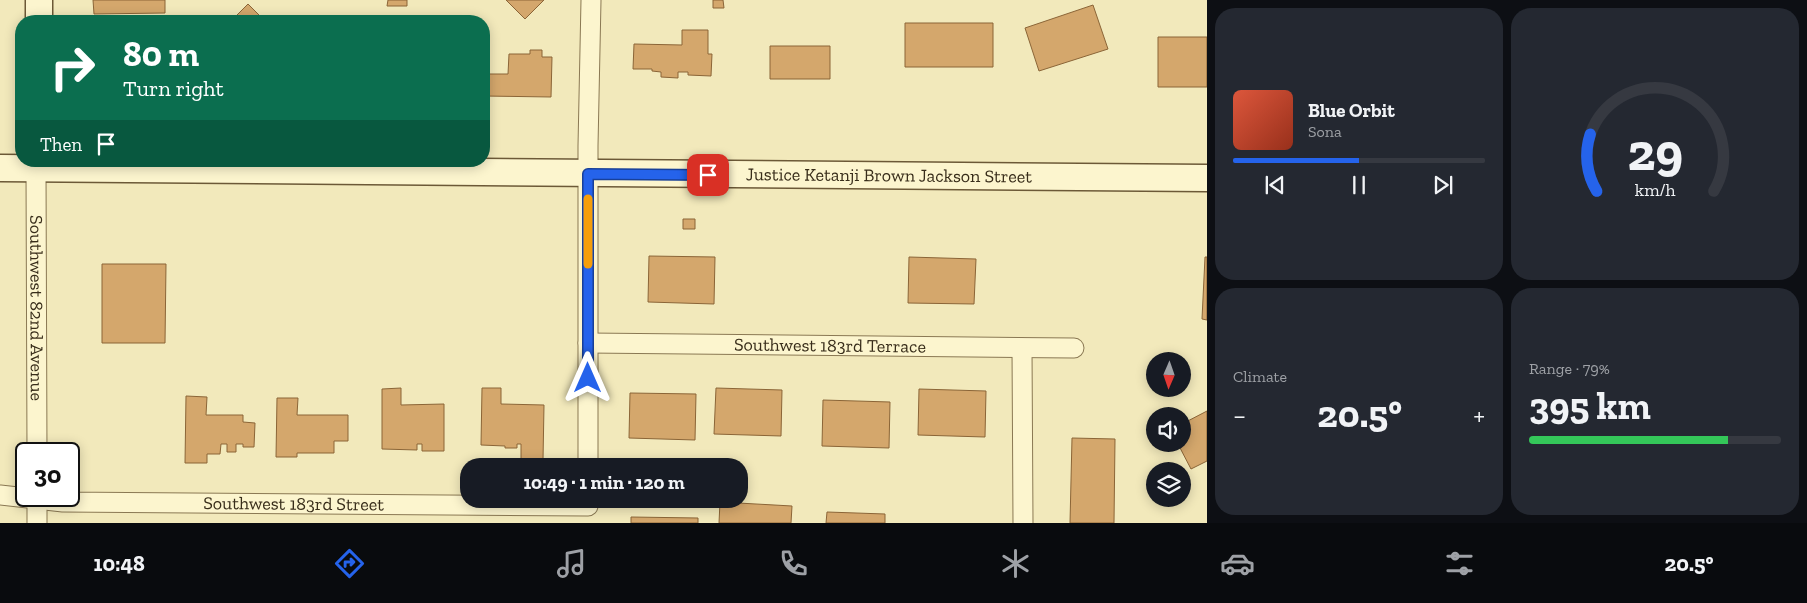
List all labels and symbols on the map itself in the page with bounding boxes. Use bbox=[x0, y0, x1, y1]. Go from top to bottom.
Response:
pin bbox=[687, 154, 729, 196]
street label: Justice Ketanji Brown Jackson Street bbox=[746, 163, 1032, 188]
street label: Southwest 82nd Avenue bbox=[25, 215, 48, 401]
street label: Southwest 183rd Terrace bbox=[734, 334, 926, 357]
position arrow bbox=[561, 351, 613, 403]
north arrow bbox=[1146, 352, 1191, 398]
speed limit sign: 30 bbox=[15, 442, 80, 507]
street label: Southwest 183rd Street bbox=[203, 492, 384, 515]

